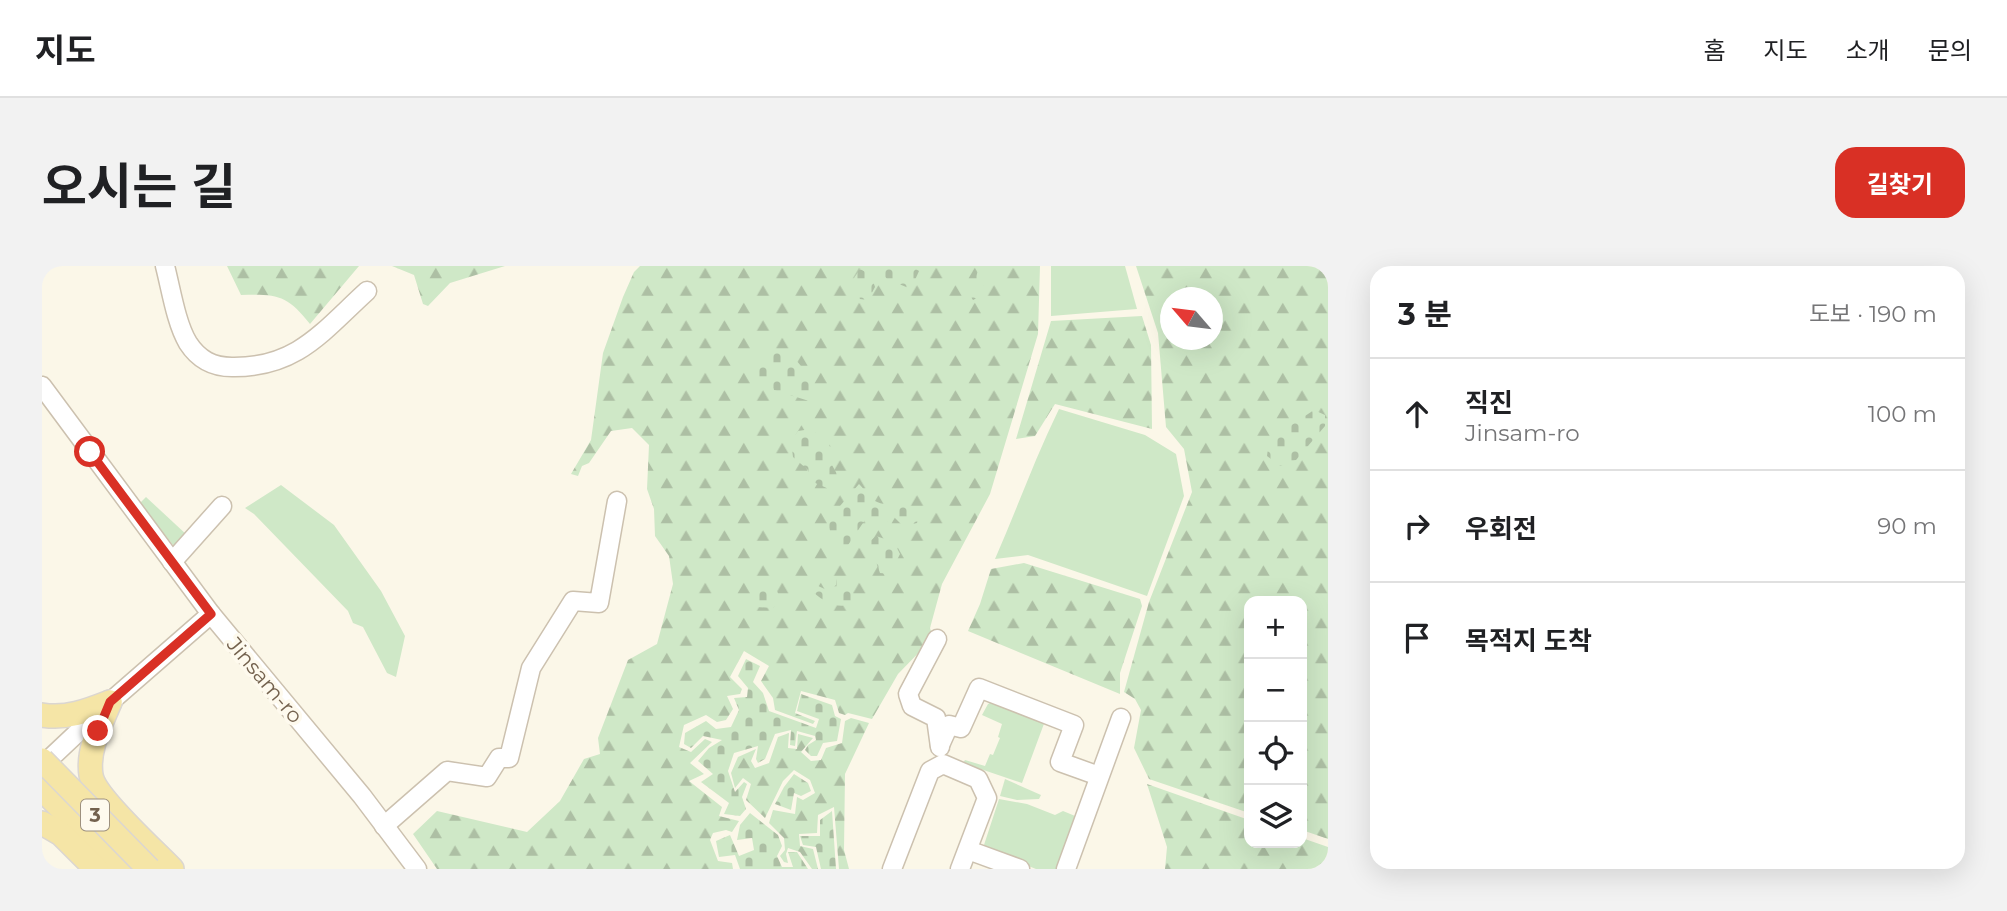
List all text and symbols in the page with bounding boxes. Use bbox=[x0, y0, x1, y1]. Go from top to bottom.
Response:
text: 지도 bbox=[35, 30, 96, 70]
text: 홈 bbox=[1703, 36, 1725, 65]
text: 지도 bbox=[1763, 36, 1808, 65]
text: 소개 bbox=[1846, 36, 1890, 65]
text: 문의 bbox=[1928, 36, 1972, 65]
button: 길찾기 bbox=[1835, 147, 1965, 218]
text: 오시는 길 bbox=[42, 157, 236, 216]
north arrow bbox=[1160, 287, 1223, 350]
text: 3 분 bbox=[1398, 296, 1452, 333]
text: 도보 · 190 m bbox=[1809, 300, 1937, 328]
text: 직진 bbox=[1465, 387, 1513, 419]
icon: ahead bbox=[1398, 395, 1436, 433]
text: 100 m bbox=[1868, 400, 1937, 428]
text: Jinsam-ro bbox=[1465, 419, 1580, 447]
route start bbox=[74, 436, 105, 467]
icon: right bbox=[1398, 507, 1436, 545]
text: 90 m bbox=[1877, 512, 1937, 540]
text: 우회전 bbox=[1465, 513, 1537, 545]
map controls bbox=[1244, 596, 1307, 848]
button: + bbox=[1244, 596, 1307, 659]
icon: arrive bbox=[1398, 619, 1436, 657]
text: 목적지 도착 bbox=[1465, 625, 1592, 657]
street label: Jinsam-ro bbox=[221, 631, 308, 728]
button: − bbox=[1244, 659, 1307, 722]
route end bbox=[82, 715, 113, 746]
button: locate bbox=[1244, 722, 1307, 785]
button: layers bbox=[1244, 785, 1307, 848]
road number: 3 bbox=[81, 800, 109, 830]

